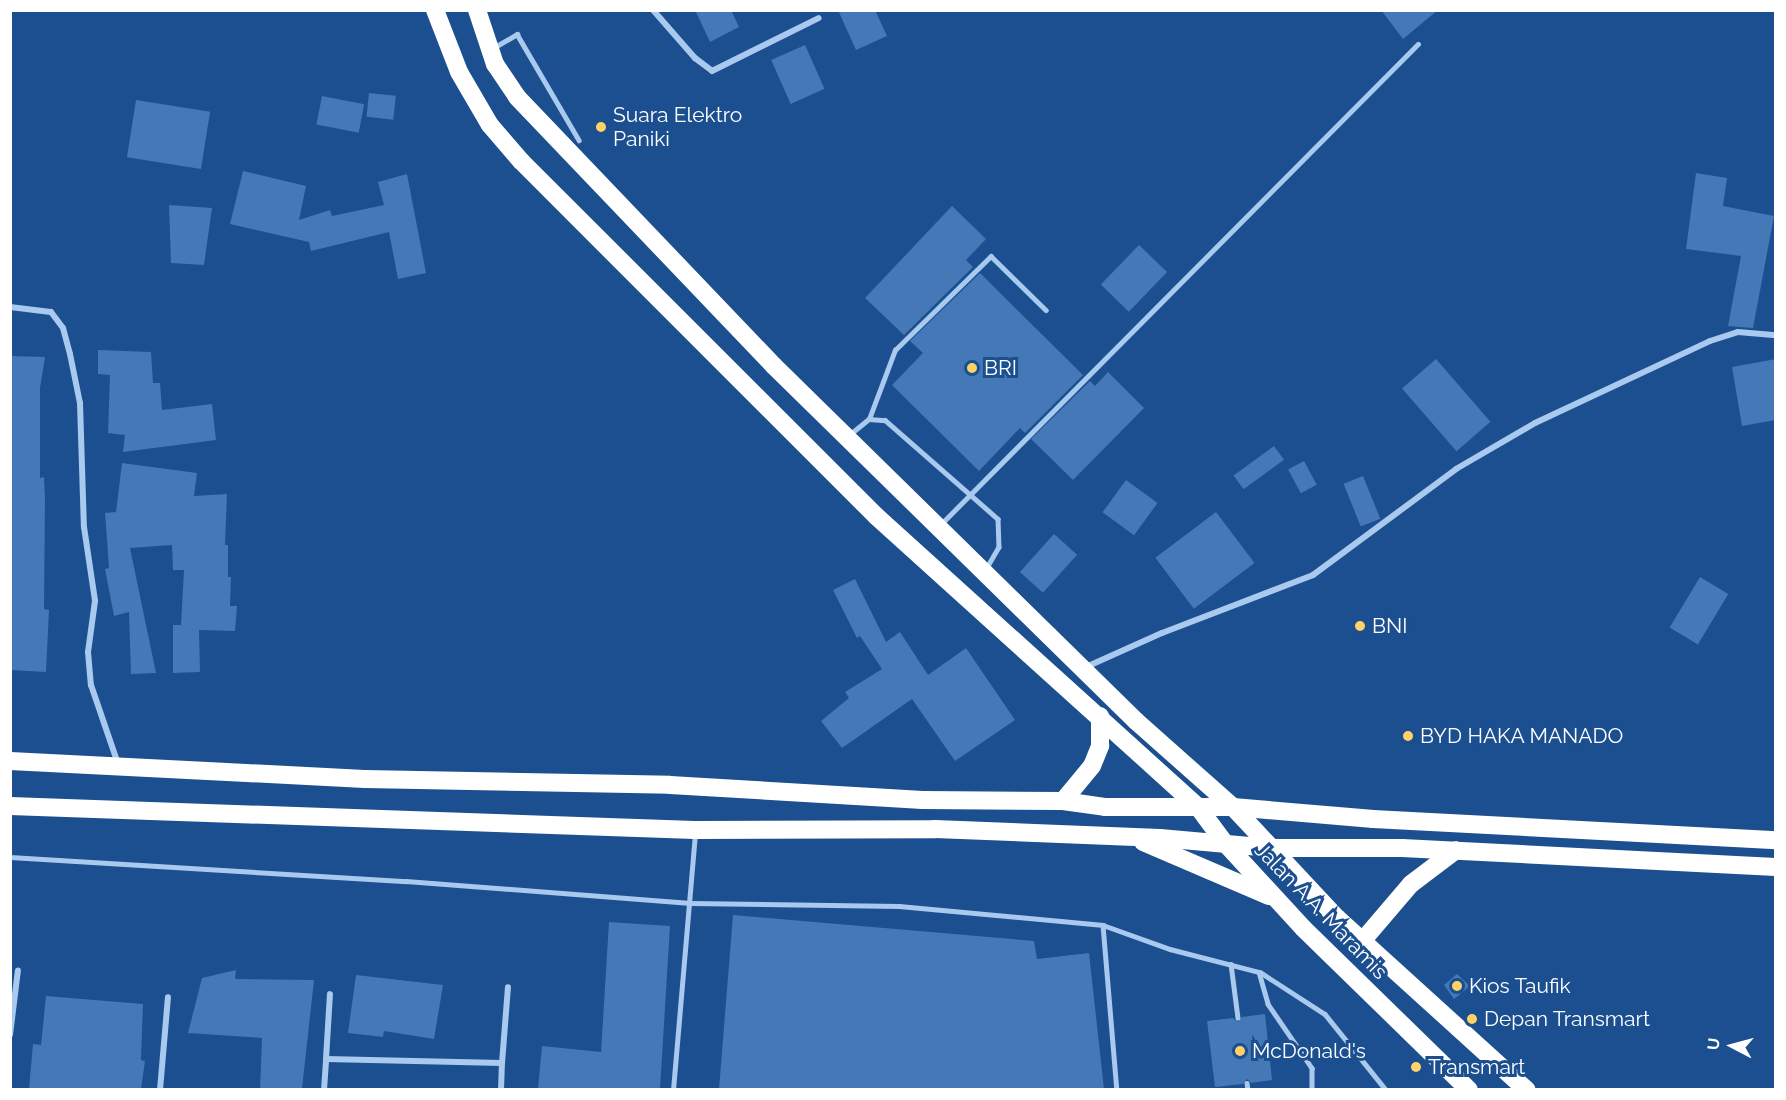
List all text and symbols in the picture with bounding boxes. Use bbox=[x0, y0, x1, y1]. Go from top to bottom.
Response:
place label: Suara Elektro Paniki bbox=[613, 102, 742, 152]
marker: Suara Elektro Paniki bbox=[594, 120, 608, 134]
place label: BRI bbox=[984, 355, 1017, 381]
marker: BRI bbox=[965, 361, 979, 375]
place label: BNI bbox=[1372, 613, 1407, 639]
marker: BNI bbox=[1353, 619, 1367, 633]
place label: BYD HAKA MANADO bbox=[1420, 723, 1624, 749]
marker: BYD HAKA MANADO bbox=[1401, 729, 1415, 743]
street label: Jalan A.A. Maramis bbox=[1249, 837, 1393, 985]
place label: Kios Taufik bbox=[1469, 973, 1571, 999]
marker: Kios Taufik bbox=[1450, 979, 1464, 993]
place label: Depan Transmart bbox=[1484, 1006, 1651, 1032]
marker: Depan Transmart bbox=[1465, 1012, 1479, 1026]
north arrow bbox=[1702, 1016, 1762, 1076]
text: U bbox=[1704, 1037, 1724, 1051]
place label: McDonald's bbox=[1252, 1038, 1366, 1064]
marker: McDonald's bbox=[1233, 1044, 1247, 1058]
place label: Transmart bbox=[1428, 1054, 1525, 1080]
marker: Transmart bbox=[1409, 1060, 1423, 1074]

